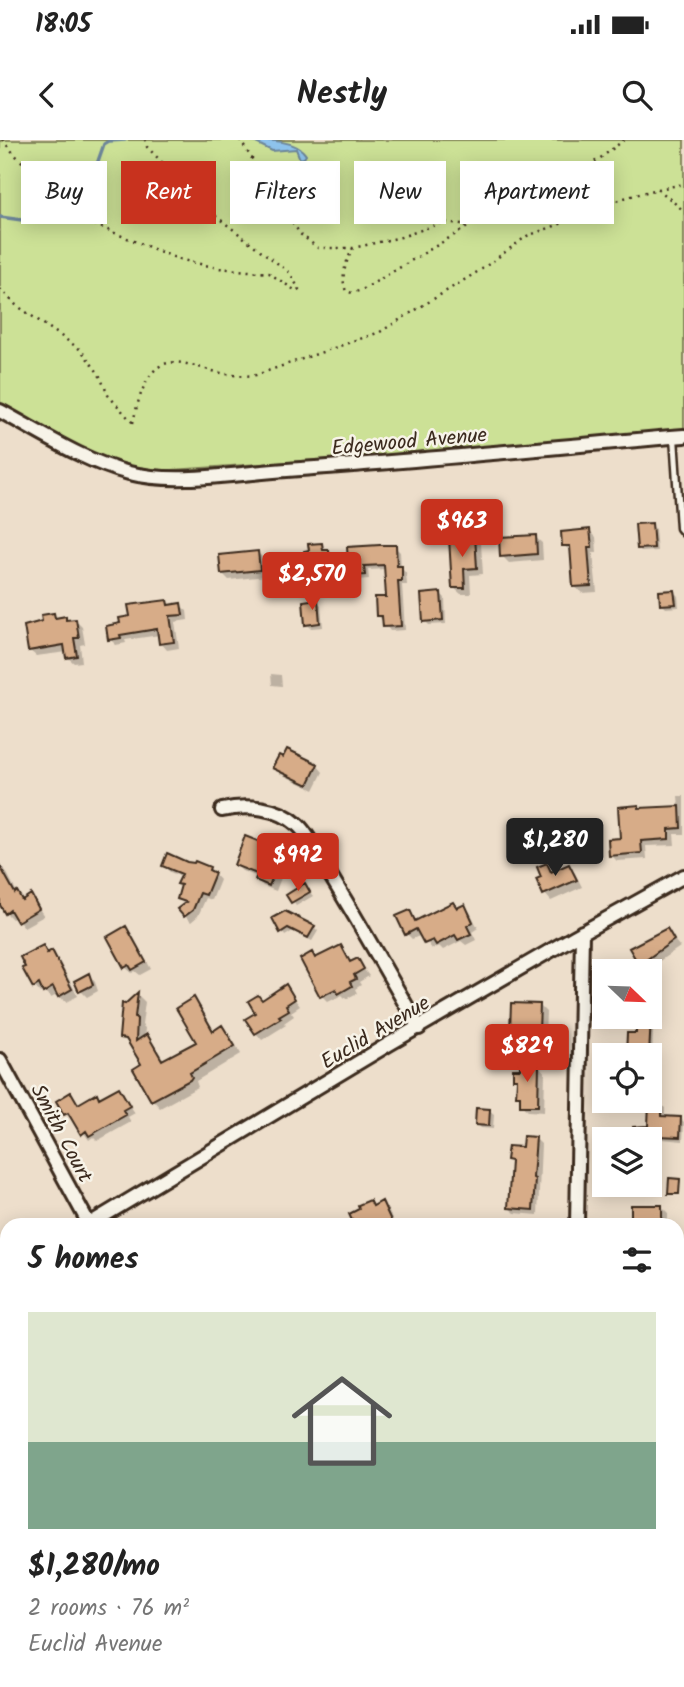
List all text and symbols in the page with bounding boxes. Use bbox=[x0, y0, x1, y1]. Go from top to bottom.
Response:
text: 18:05 bbox=[35, 4, 91, 46]
text: Nestly bbox=[297, 69, 387, 120]
icon: back bbox=[28, 76, 66, 114]
icon: search bbox=[618, 76, 656, 114]
chip: Buy bbox=[21, 161, 107, 224]
chip: Rent bbox=[121, 161, 216, 224]
chip: Filters bbox=[230, 161, 340, 224]
chip: New bbox=[354, 161, 446, 224]
chip: Apartment bbox=[460, 161, 614, 224]
street label: Edgewood Avenue bbox=[330, 419, 489, 466]
pin: $963 bbox=[421, 500, 503, 559]
text: $963 bbox=[437, 504, 487, 540]
pin: $2,570 bbox=[255, 552, 369, 612]
text: $2,570 bbox=[278, 557, 346, 593]
pin: $1,280 bbox=[498, 818, 612, 878]
text: $1,280 bbox=[522, 823, 588, 859]
pin: $992 bbox=[257, 834, 339, 893]
text: $992 bbox=[273, 838, 323, 874]
north arrow bbox=[592, 959, 662, 1029]
map controls bbox=[592, 959, 662, 1197]
street label: Euclid Avenue bbox=[315, 987, 437, 1079]
pin: $829 bbox=[486, 1024, 568, 1084]
text: $829 bbox=[501, 1029, 553, 1065]
button: locate bbox=[592, 1043, 662, 1113]
street label: Smith Court bbox=[21, 1078, 101, 1190]
button: layers bbox=[592, 1127, 662, 1197]
text: 5 homes bbox=[28, 1236, 139, 1284]
icon: filters bbox=[618, 1241, 656, 1279]
icon: home bbox=[279, 1358, 405, 1484]
text: $1,280/mo bbox=[28, 1543, 160, 1591]
text: 2 rooms · 76 m² bbox=[28, 1591, 189, 1627]
text: Euclid Avenue bbox=[28, 1627, 162, 1663]

